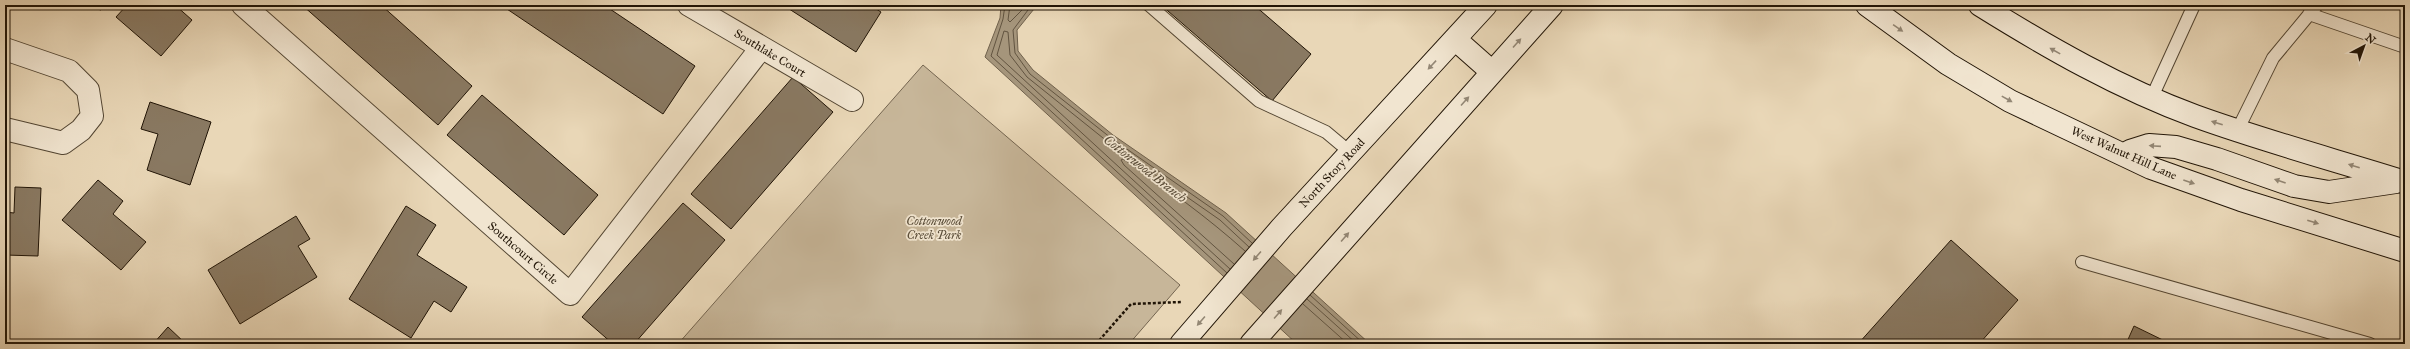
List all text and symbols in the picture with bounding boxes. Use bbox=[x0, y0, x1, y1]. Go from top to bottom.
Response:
one-way arrow bbox=[1893, 24, 1904, 32]
street label: Southlake Court bbox=[732, 26, 809, 80]
north arrow bbox=[2344, 26, 2384, 66]
text: N bbox=[2362, 31, 2379, 47]
one-way arrow bbox=[1513, 38, 1522, 48]
one-way arrow bbox=[2049, 47, 2061, 54]
one-way arrow bbox=[1428, 60, 1437, 70]
one-way arrow bbox=[1460, 96, 1469, 106]
one-way arrow bbox=[2001, 96, 2013, 102]
one-way arrow bbox=[2211, 120, 2223, 126]
street label: West Walnut Hill Lane bbox=[2069, 123, 2179, 183]
water label: Cottonwood Branch bbox=[1100, 132, 1190, 207]
street label: North Story Road bbox=[1296, 135, 1368, 211]
one-way arrow bbox=[2149, 142, 2161, 149]
one-way arrow bbox=[2348, 163, 2360, 169]
one-way arrow bbox=[2274, 177, 2286, 183]
one-way arrow bbox=[2184, 179, 2196, 185]
park label: Cottonwood Creek Park bbox=[906, 214, 962, 242]
street label: Southcourt Circle bbox=[485, 219, 561, 287]
one-way arrow bbox=[2307, 219, 2319, 225]
one-way arrow bbox=[1340, 232, 1350, 242]
one-way arrow bbox=[1252, 251, 1261, 261]
one-way arrow bbox=[1273, 309, 1282, 319]
one-way arrow bbox=[1196, 316, 1205, 327]

